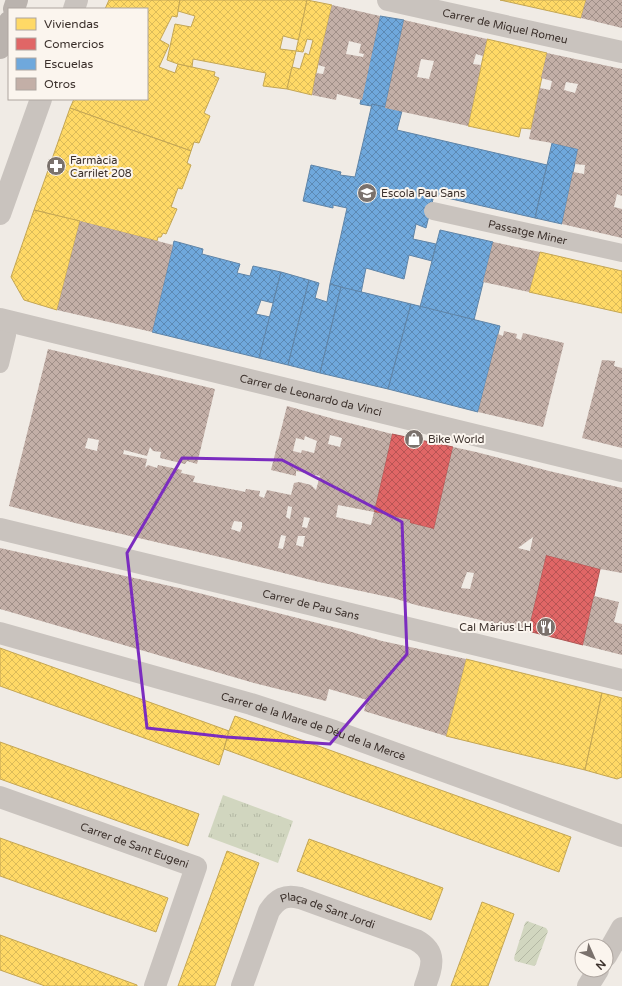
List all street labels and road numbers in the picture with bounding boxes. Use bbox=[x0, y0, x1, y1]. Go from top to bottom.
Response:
street label: Carrer de Miquel Romeu bbox=[441, 6, 569, 47]
street label: Passatge Miner bbox=[487, 217, 569, 248]
street label: Carrer de Leonardo da Vinci bbox=[238, 372, 383, 419]
street label: Carrer de Pau Sans bbox=[261, 587, 361, 623]
street label: Carrer de la Mare de Déu de la Mercè bbox=[219, 690, 407, 764]
street label: Carrer de Sant Eugeni bbox=[78, 820, 191, 871]
street label: Plaça de Sant Jordi bbox=[278, 891, 377, 932]

